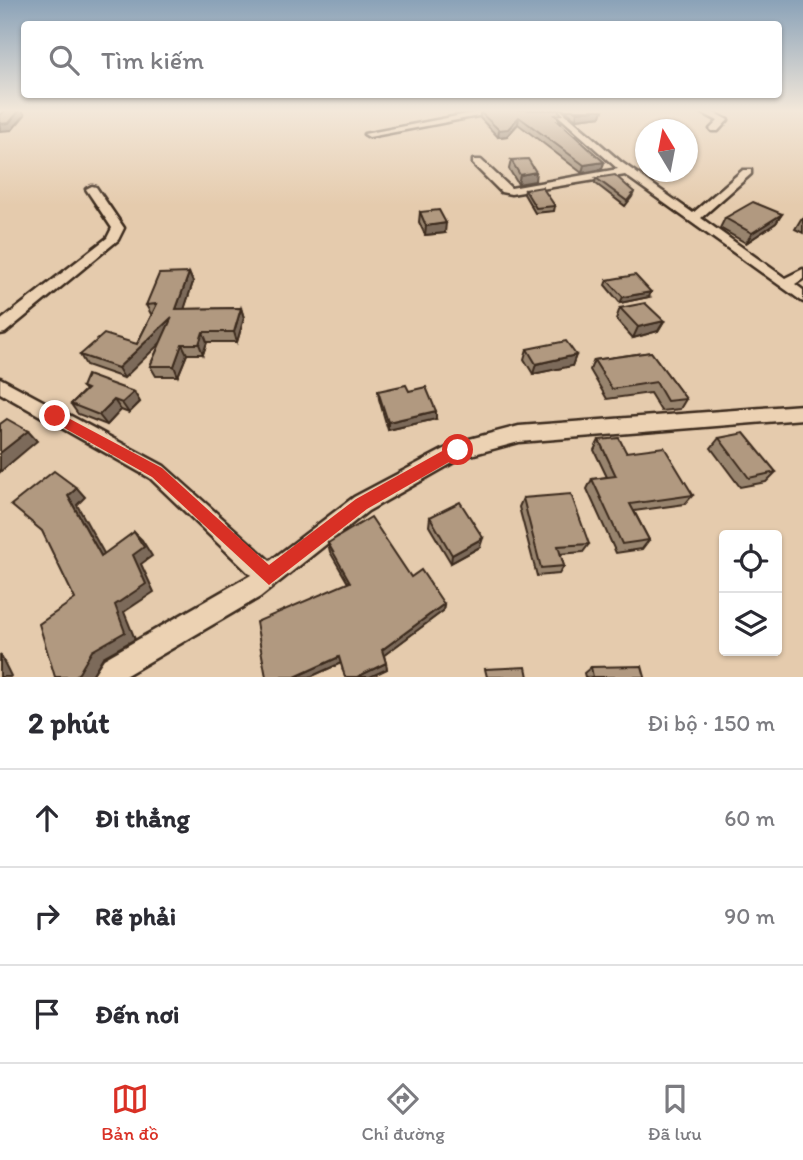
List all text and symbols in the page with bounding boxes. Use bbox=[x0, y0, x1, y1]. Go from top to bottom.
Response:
search box bbox=[21, 21, 782, 98]
icon: search bbox=[45, 41, 83, 79]
text: Tìm kiếm bbox=[101, 44, 204, 76]
north arrow bbox=[635, 119, 698, 182]
route end bbox=[39, 400, 70, 431]
route start bbox=[442, 434, 473, 465]
map controls bbox=[719, 530, 782, 656]
button: locate bbox=[719, 530, 782, 593]
button: layers bbox=[719, 593, 782, 656]
text: 2 phút bbox=[28, 704, 110, 741]
text: Đi bộ · 150 m bbox=[647, 709, 775, 737]
icon: ahead bbox=[28, 799, 66, 837]
text: Đi thẳng bbox=[95, 802, 190, 834]
text: 60 m bbox=[724, 804, 775, 832]
icon: right bbox=[28, 897, 66, 935]
text: Rẽ phải bbox=[95, 900, 176, 932]
text: 90 m bbox=[724, 902, 775, 930]
icon: arrive bbox=[28, 995, 66, 1033]
text: Đến nơi bbox=[95, 998, 180, 1030]
tab: Bản đồ bbox=[101, 1080, 159, 1145]
tab: Chỉ đường bbox=[361, 1080, 445, 1145]
tab: Đã lưu bbox=[648, 1080, 702, 1145]

